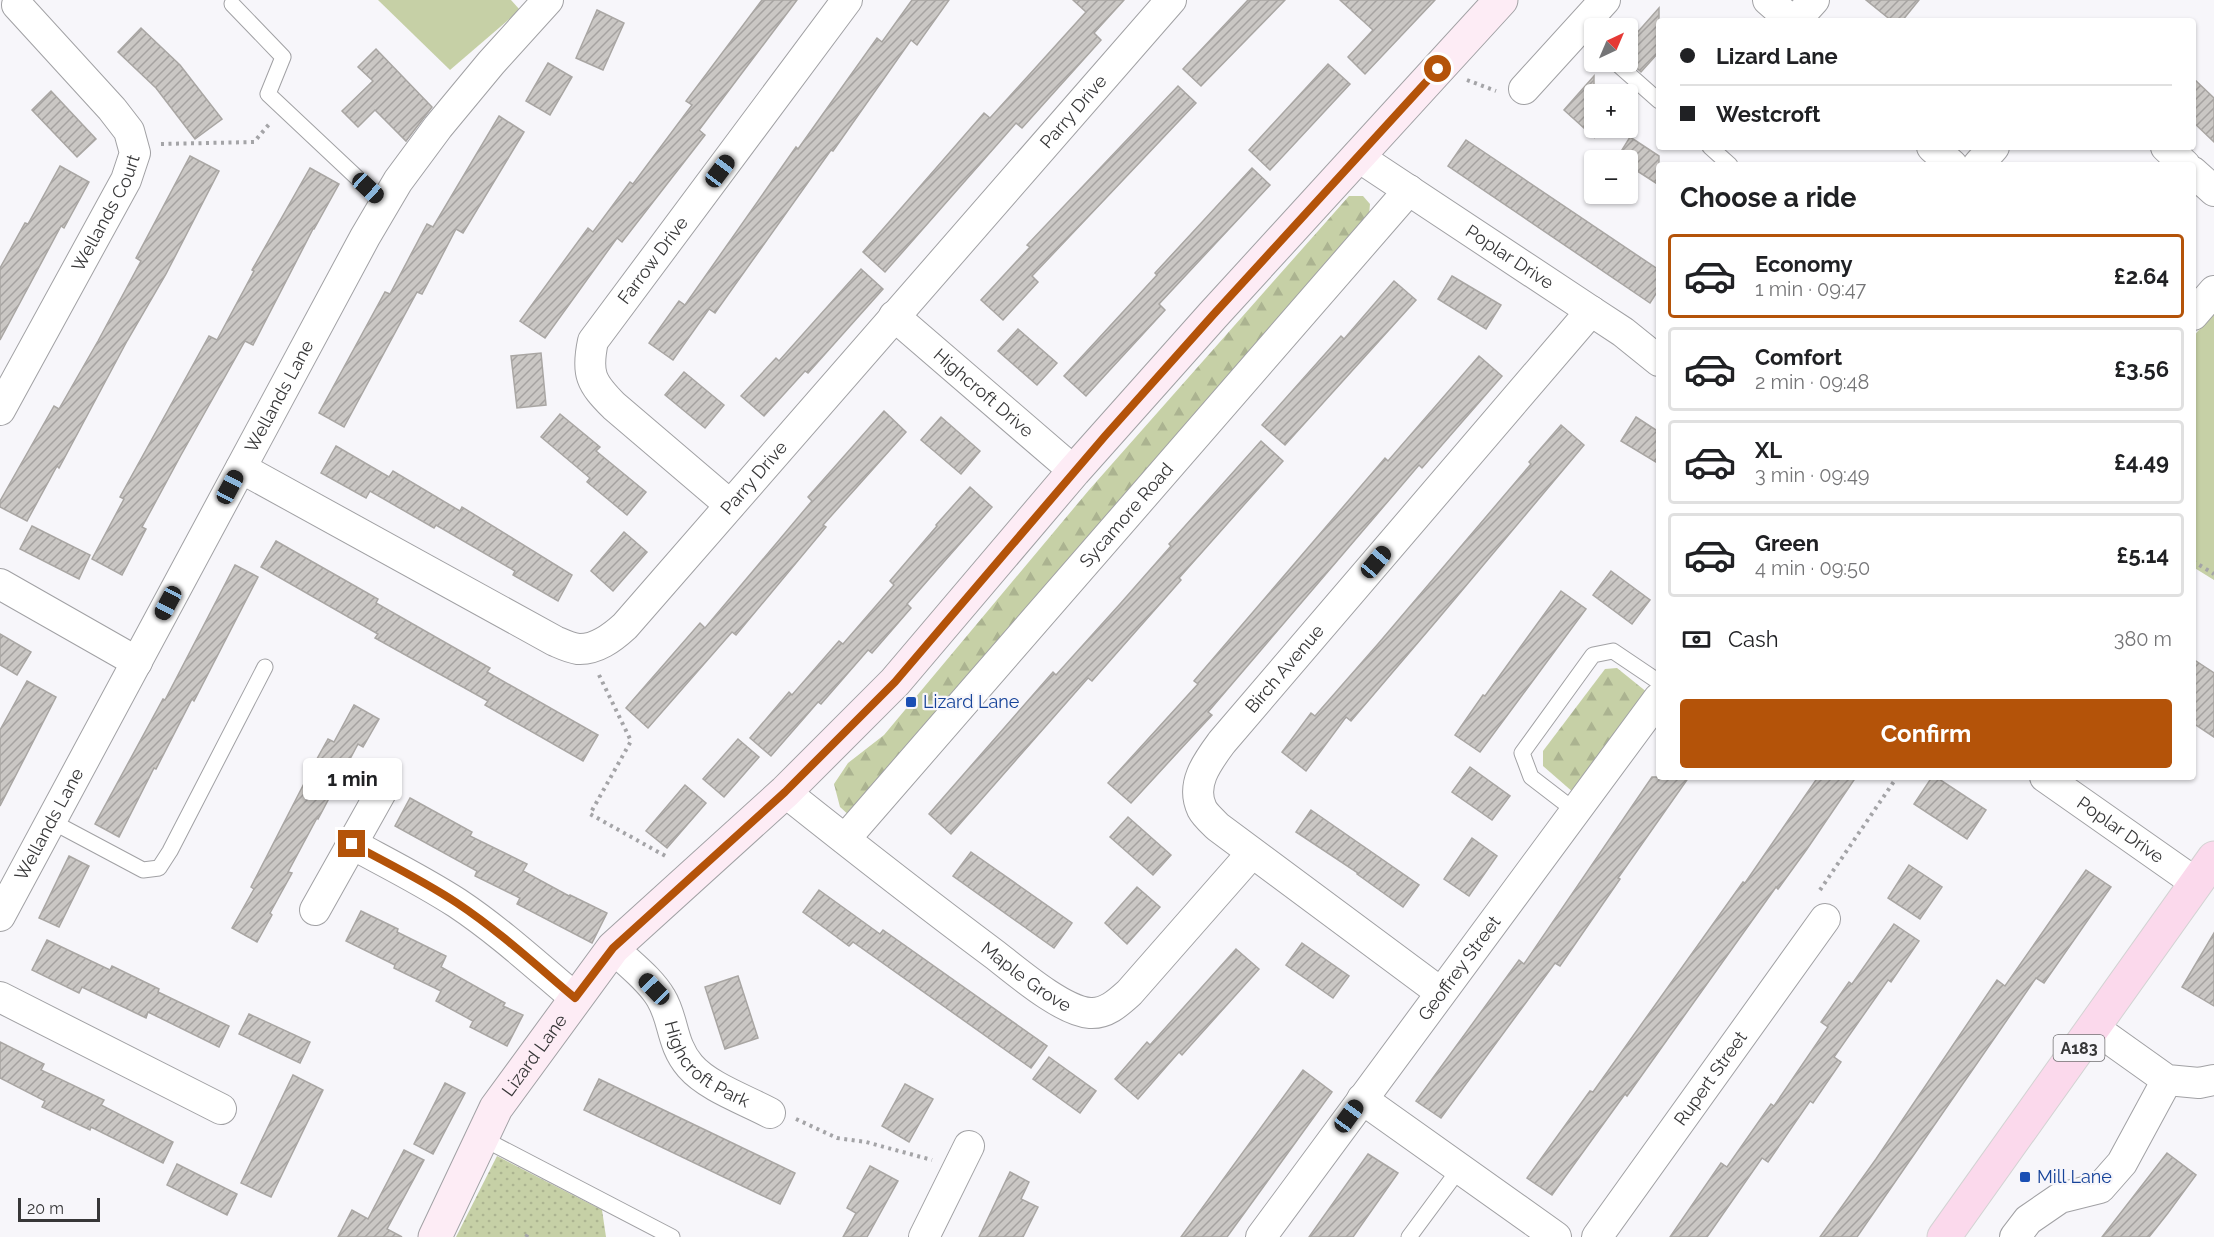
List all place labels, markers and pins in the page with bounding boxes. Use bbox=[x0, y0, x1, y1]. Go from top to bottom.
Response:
place label: Lizard Lane bbox=[923, 691, 1020, 712]
marker: Lizard Lane bbox=[904, 695, 918, 709]
place label: Mill Lane bbox=[2037, 1166, 2112, 1187]
marker: Mill Lane bbox=[2018, 1170, 2032, 1184]

